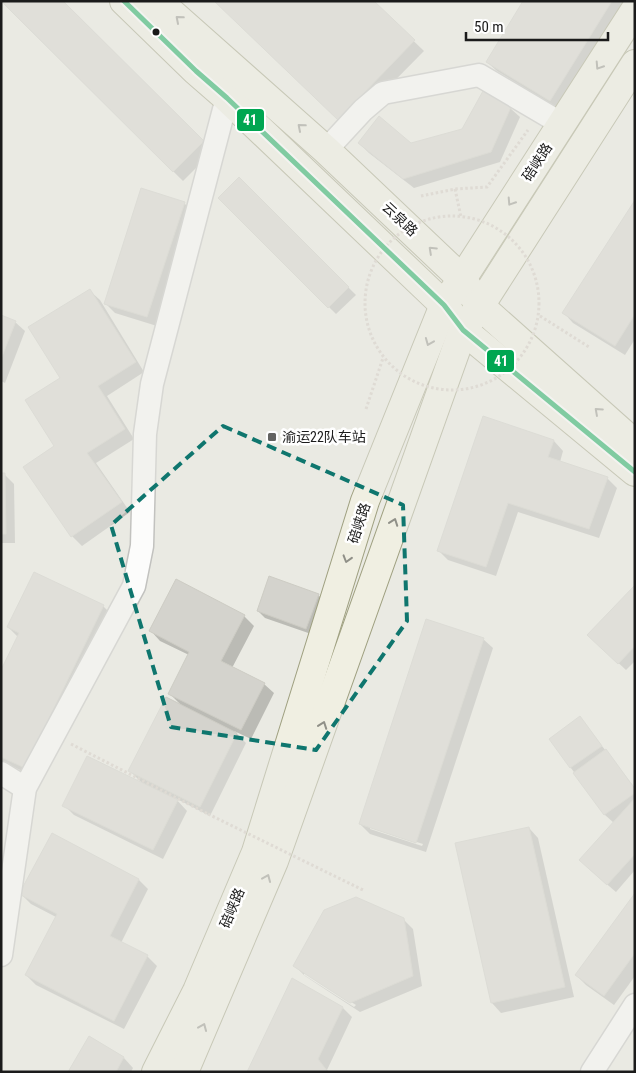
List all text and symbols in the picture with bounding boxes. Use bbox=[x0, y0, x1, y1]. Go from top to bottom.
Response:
scale bar bbox=[466, 10, 608, 42]
one-way arrow bbox=[175, 16, 184, 25]
text: 50 m bbox=[474, 18, 504, 36]
unlabelled marker bbox=[151, 27, 161, 37]
one-way arrow bbox=[596, 60, 605, 69]
line badge: 41 bbox=[236, 108, 265, 132]
text: 41 bbox=[243, 112, 257, 128]
one-way arrow bbox=[297, 124, 306, 133]
street label: 碚峡路 bbox=[519, 140, 555, 184]
one-way arrow bbox=[508, 197, 517, 206]
street label: 云泉路 bbox=[379, 199, 421, 239]
one-way arrow bbox=[429, 247, 438, 256]
one-way arrow bbox=[425, 337, 435, 346]
line badge: 41 bbox=[486, 349, 515, 373]
text: 41 bbox=[494, 353, 508, 369]
one-way arrow bbox=[595, 408, 604, 417]
place label: 渝运22队车站 bbox=[282, 429, 366, 445]
marker: 渝运22队车站 bbox=[266, 431, 278, 443]
street label: 碚峡路 bbox=[345, 501, 373, 545]
one-way arrow bbox=[389, 518, 399, 527]
one-way arrow bbox=[343, 555, 353, 563]
one-way arrow bbox=[317, 721, 327, 730]
one-way arrow bbox=[262, 874, 272, 882]
street label: 碚峡路 bbox=[216, 886, 248, 930]
one-way arrow bbox=[197, 1023, 208, 1032]

